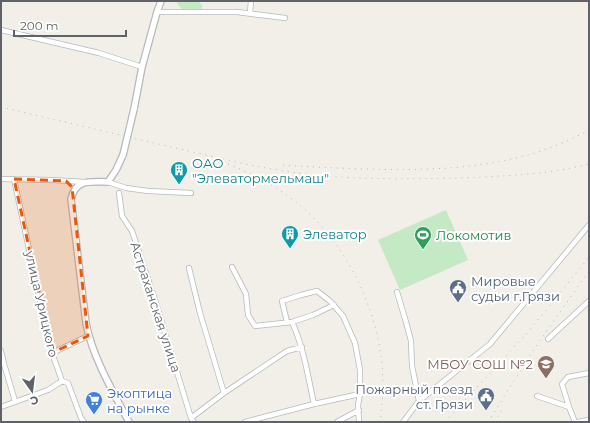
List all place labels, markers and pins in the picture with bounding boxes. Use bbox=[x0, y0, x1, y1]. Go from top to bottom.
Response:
place label: ОАО "Элеватормельмаш" bbox=[192, 155, 329, 186]
building icon: ОАО "Элеватормельмаш" bbox=[169, 160, 189, 185]
building icon: Элеватор bbox=[280, 224, 300, 249]
sports icon: Локомотив bbox=[413, 225, 433, 250]
place label: Элеватор bbox=[303, 226, 367, 242]
place label: Локомотив bbox=[436, 227, 511, 243]
place label: Мировые судьи г.Грязи bbox=[471, 273, 560, 304]
public building icon: Мировые судьи г.Грязи bbox=[448, 278, 468, 303]
school or university icon: МБОУ СОШ №2 bbox=[536, 354, 556, 379]
place label: МБОУ СОШ №2 bbox=[427, 356, 533, 372]
place label: Пожарный поезд ст. Грязи bbox=[355, 381, 473, 412]
place label: Экоптица на рынке bbox=[107, 385, 172, 416]
public building icon: Пожарный поезд ст. Грязи bbox=[476, 386, 496, 411]
supermarket icon: Экоптица на рынке bbox=[84, 390, 104, 415]

